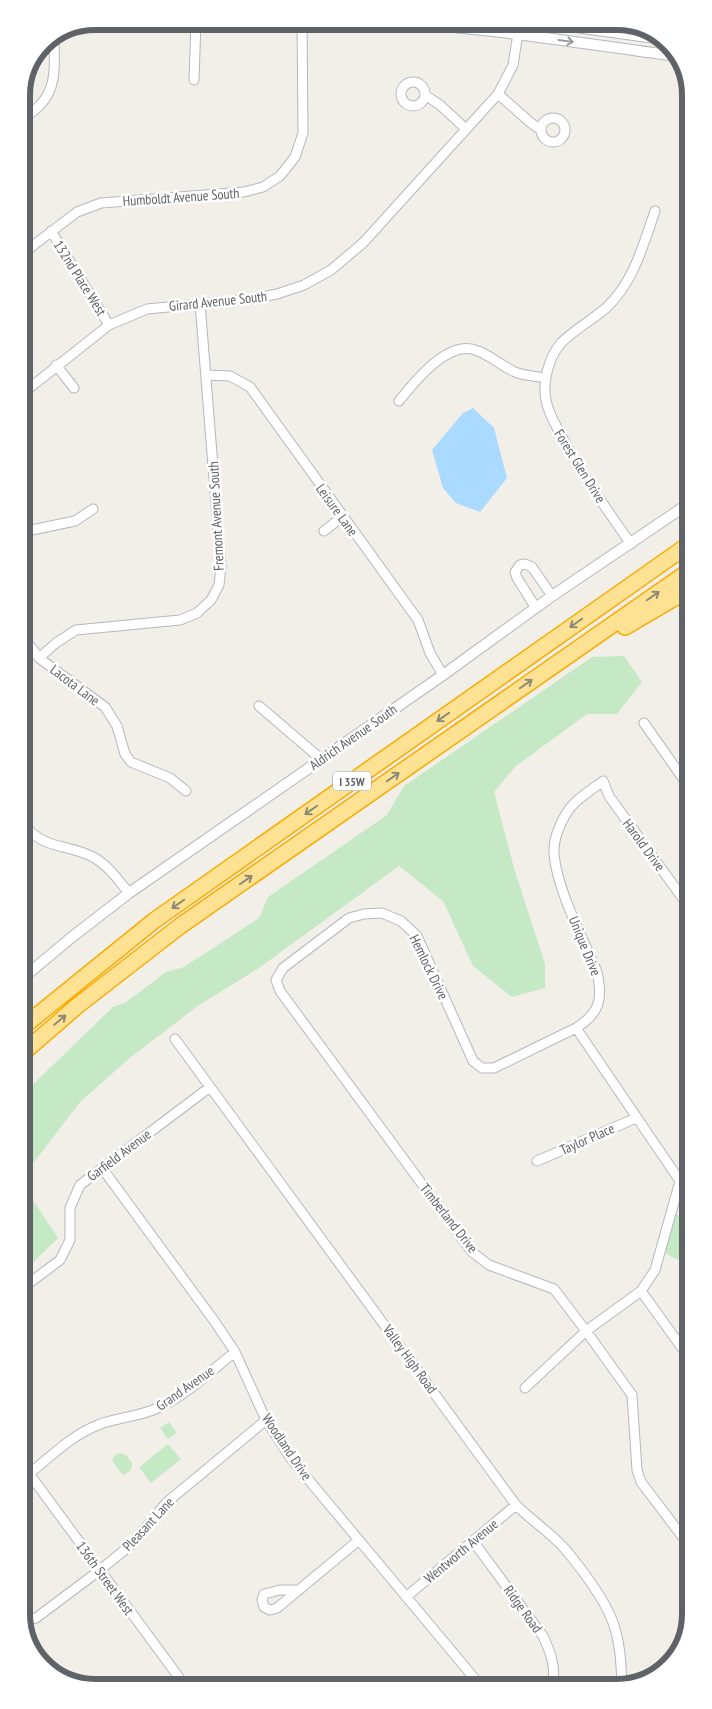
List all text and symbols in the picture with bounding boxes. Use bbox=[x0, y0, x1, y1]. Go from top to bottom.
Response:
one-way arrow bbox=[558, 37, 574, 47]
street label: Humboldt Avenue South bbox=[122, 184, 240, 210]
street label: 132nd Place West bbox=[50, 237, 110, 319]
street label: Girard Avenue South bbox=[168, 287, 268, 315]
street label: Forest Glen Drive bbox=[550, 426, 610, 506]
street label: Fremont Avenue South bbox=[204, 461, 228, 571]
street label: Leisure Lane bbox=[312, 480, 362, 540]
one-way arrow bbox=[646, 591, 660, 601]
one-way arrow bbox=[569, 618, 583, 628]
street label: Lacota Lane bbox=[47, 660, 104, 710]
one-way arrow bbox=[519, 679, 533, 689]
street label: Aldrich Avenue South bbox=[306, 700, 400, 774]
one-way arrow bbox=[437, 712, 451, 722]
road number: I 35W bbox=[333, 771, 371, 790]
one-way arrow bbox=[386, 772, 400, 782]
one-way arrow bbox=[304, 805, 318, 816]
street label: Harold Drive bbox=[619, 815, 669, 875]
one-way arrow bbox=[238, 875, 252, 885]
one-way arrow bbox=[171, 899, 185, 909]
street label: Unique Drive bbox=[565, 914, 605, 979]
street label: Hemlock Drive bbox=[406, 932, 453, 1003]
one-way arrow bbox=[54, 1014, 67, 1026]
street label: Taylor Place bbox=[557, 1119, 617, 1159]
street label: Garfield Avenue bbox=[83, 1125, 155, 1185]
street label: Timberland Drive bbox=[416, 1180, 482, 1257]
street label: Valley High Road bbox=[378, 1320, 441, 1397]
street label: Grand Avenue bbox=[153, 1361, 218, 1414]
street label: Woodland Drive bbox=[258, 1410, 316, 1484]
street label: Pleasant Lane bbox=[118, 1493, 178, 1555]
street label: Wentworth Avenue bbox=[420, 1515, 502, 1587]
street label: 136th Street West bbox=[72, 1538, 138, 1619]
street label: Ridge Road bbox=[500, 1582, 546, 1636]

